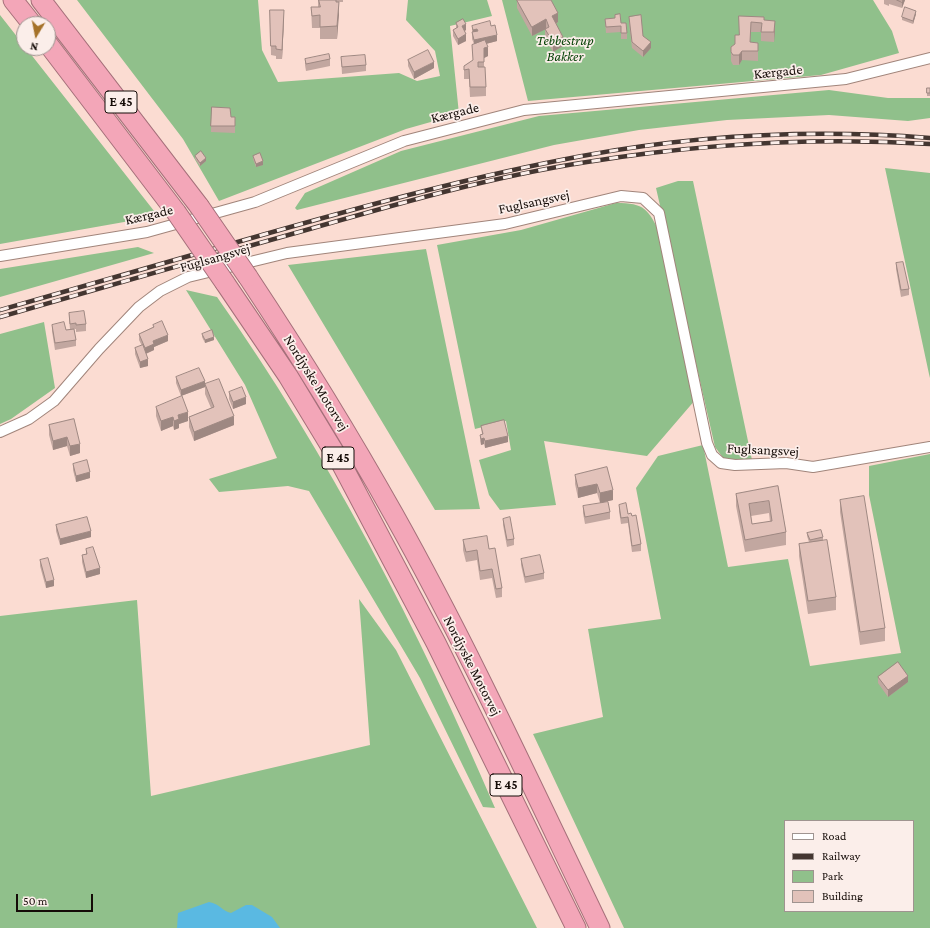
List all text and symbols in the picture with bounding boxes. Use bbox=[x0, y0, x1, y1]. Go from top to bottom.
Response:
north arrow bbox=[16, 16, 56, 56]
park label: Tebbestrup Bakker bbox=[536, 33, 594, 66]
text: N bbox=[29, 40, 39, 53]
street label: Kærgade bbox=[753, 61, 803, 83]
road number: E 45 bbox=[105, 91, 137, 113]
street label: Kærgade bbox=[429, 99, 481, 127]
street label: Fuglsangsvej bbox=[497, 186, 571, 218]
street label: Kærgade bbox=[123, 201, 175, 229]
street label: Fuglsangsvej bbox=[178, 240, 252, 276]
street label: Nordjyske Motorvej bbox=[280, 332, 352, 434]
street label: Fuglsangsvej bbox=[727, 440, 799, 460]
road number: E 45 bbox=[322, 447, 354, 469]
street label: Nordjyske Motorvej bbox=[440, 613, 504, 719]
road number: E 45 bbox=[490, 774, 522, 796]
legend bbox=[784, 820, 914, 912]
text: Road bbox=[822, 829, 846, 843]
text: Railway bbox=[822, 849, 860, 863]
text: Park bbox=[822, 869, 843, 883]
scale bar bbox=[18, 886, 95, 912]
text: Building bbox=[822, 889, 863, 903]
text: 50 m bbox=[23, 894, 47, 908]

